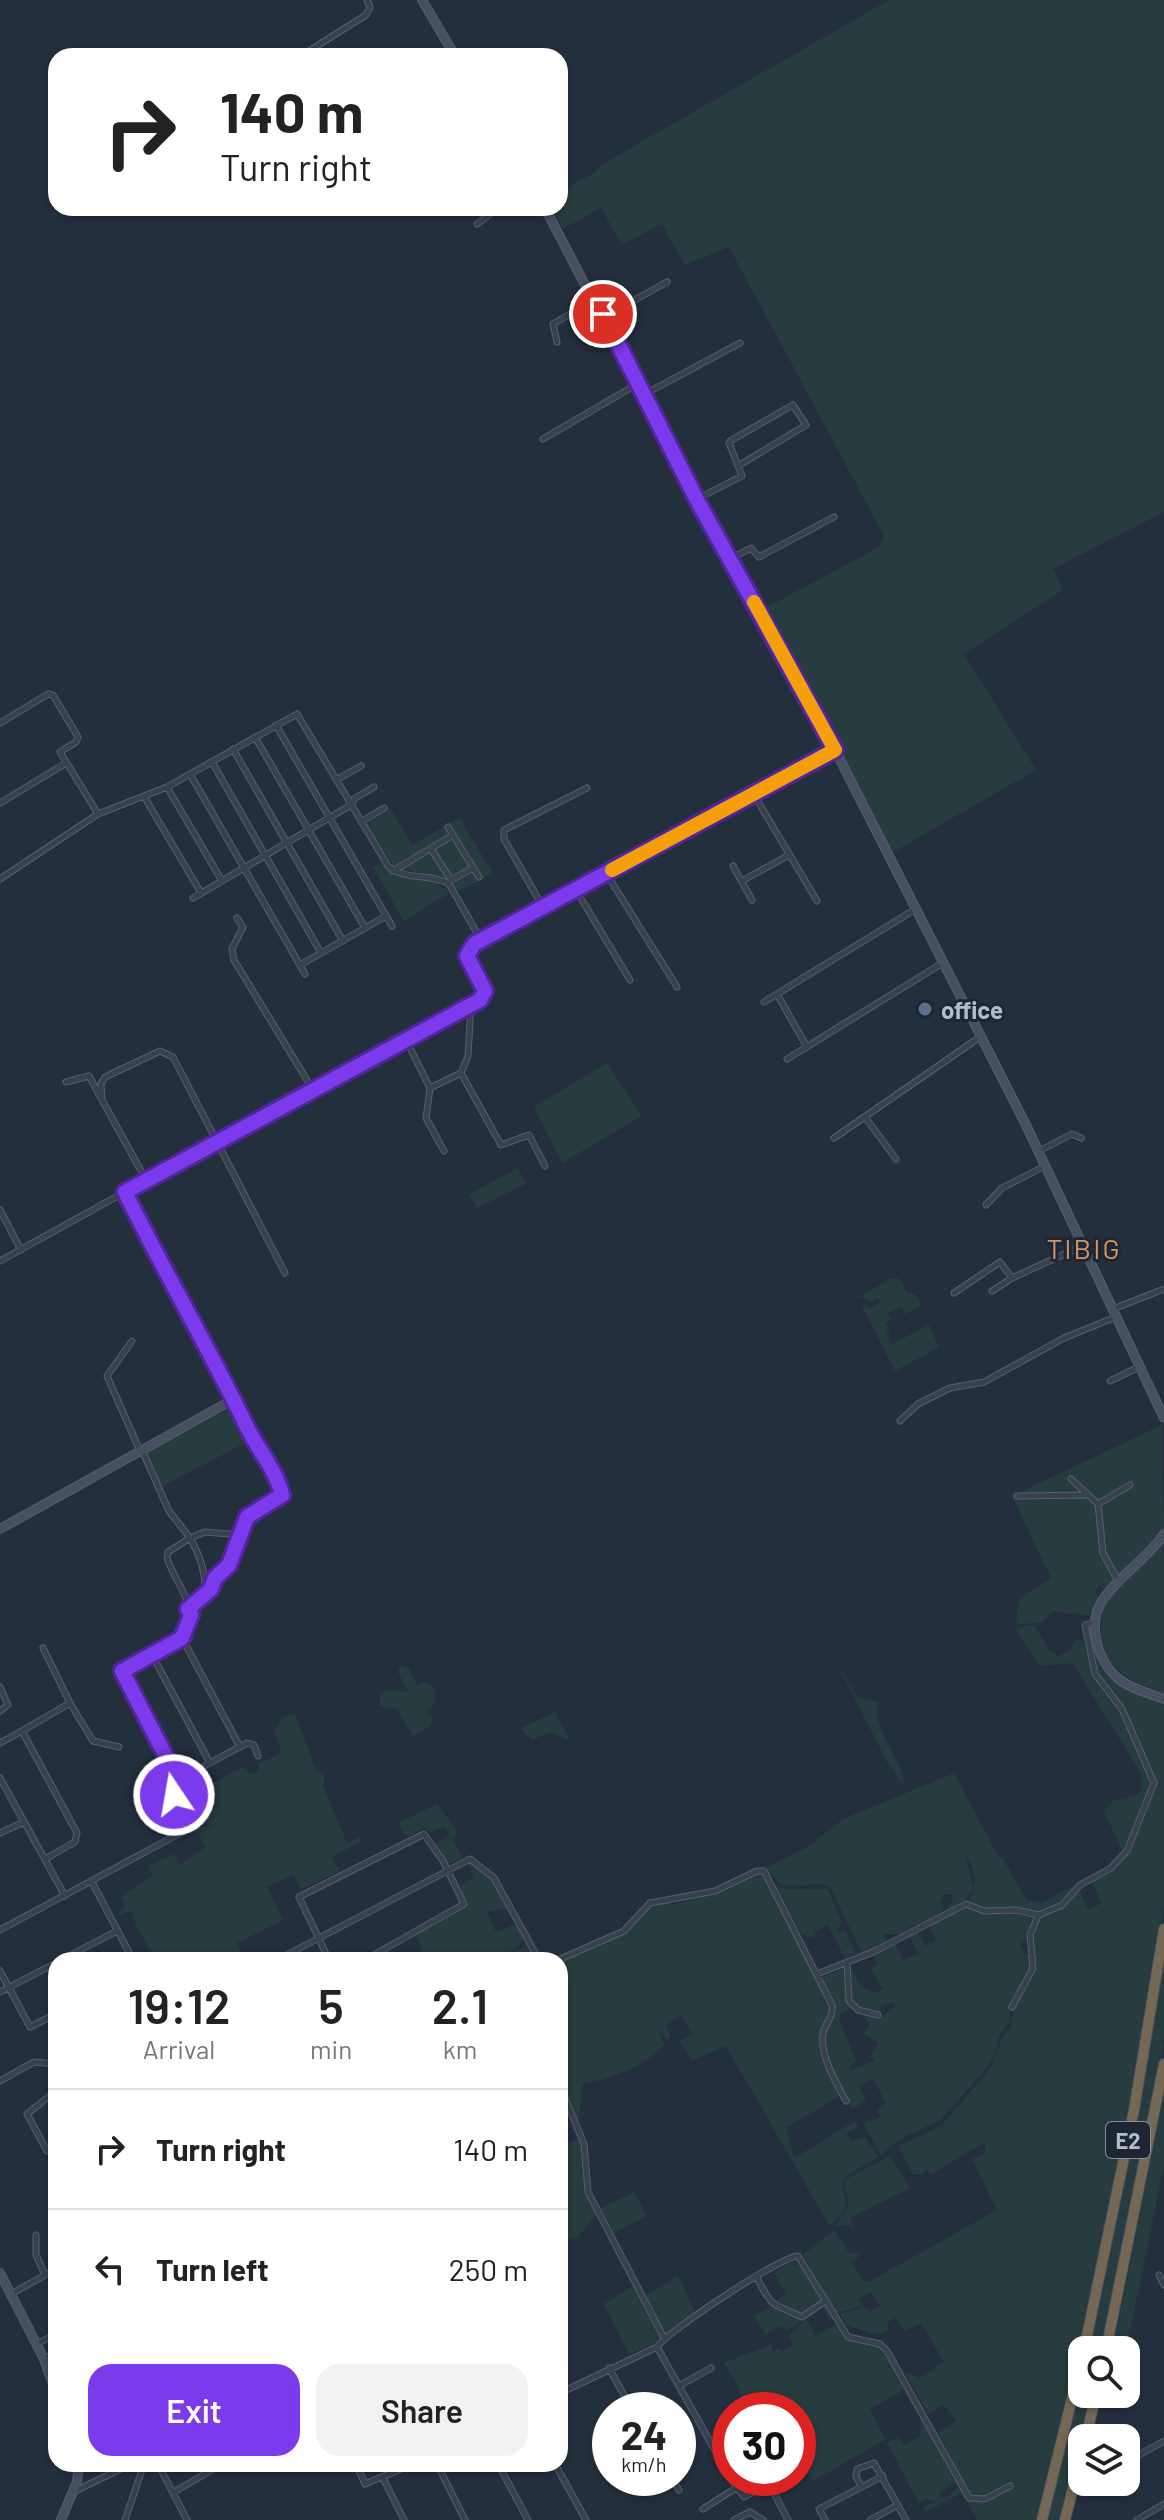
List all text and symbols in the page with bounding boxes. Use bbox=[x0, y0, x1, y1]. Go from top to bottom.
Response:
text: 140 m bbox=[220, 77, 364, 144]
icon: right bbox=[88, 80, 192, 184]
text: Turn right bbox=[220, 145, 372, 188]
pin bbox=[569, 280, 637, 348]
icon: arrive bbox=[581, 292, 625, 336]
place label: office bbox=[941, 995, 1003, 1024]
marker: office bbox=[916, 1000, 934, 1018]
district label: TIBIG bbox=[1046, 1231, 1122, 1265]
position arrow bbox=[132, 1753, 216, 1837]
text: 19:12 bbox=[128, 1976, 230, 2034]
text: 5 bbox=[318, 1976, 344, 2034]
text: 2.1 bbox=[432, 1976, 488, 2034]
text: Arrival bbox=[143, 2033, 215, 2064]
text: min bbox=[310, 2033, 352, 2064]
text: km bbox=[443, 2033, 477, 2064]
road number: E2 bbox=[1106, 2122, 1150, 2158]
icon: right bbox=[88, 2127, 132, 2171]
text: Turn right bbox=[156, 2131, 286, 2167]
text: 140 m bbox=[453, 2131, 528, 2167]
icon: left bbox=[88, 2247, 132, 2291]
text: Turn left bbox=[156, 2251, 269, 2287]
text: 250 m bbox=[449, 2251, 528, 2287]
map controls bbox=[1068, 2336, 1140, 2496]
button: search bbox=[1068, 2336, 1140, 2408]
button: Exit bbox=[88, 2364, 300, 2456]
button: Share bbox=[316, 2364, 528, 2456]
speed limit sign: 30 bbox=[712, 2392, 816, 2496]
text: 24 bbox=[621, 2410, 667, 2458]
button: layers bbox=[1068, 2424, 1140, 2496]
text: km/h bbox=[621, 2452, 667, 2476]

